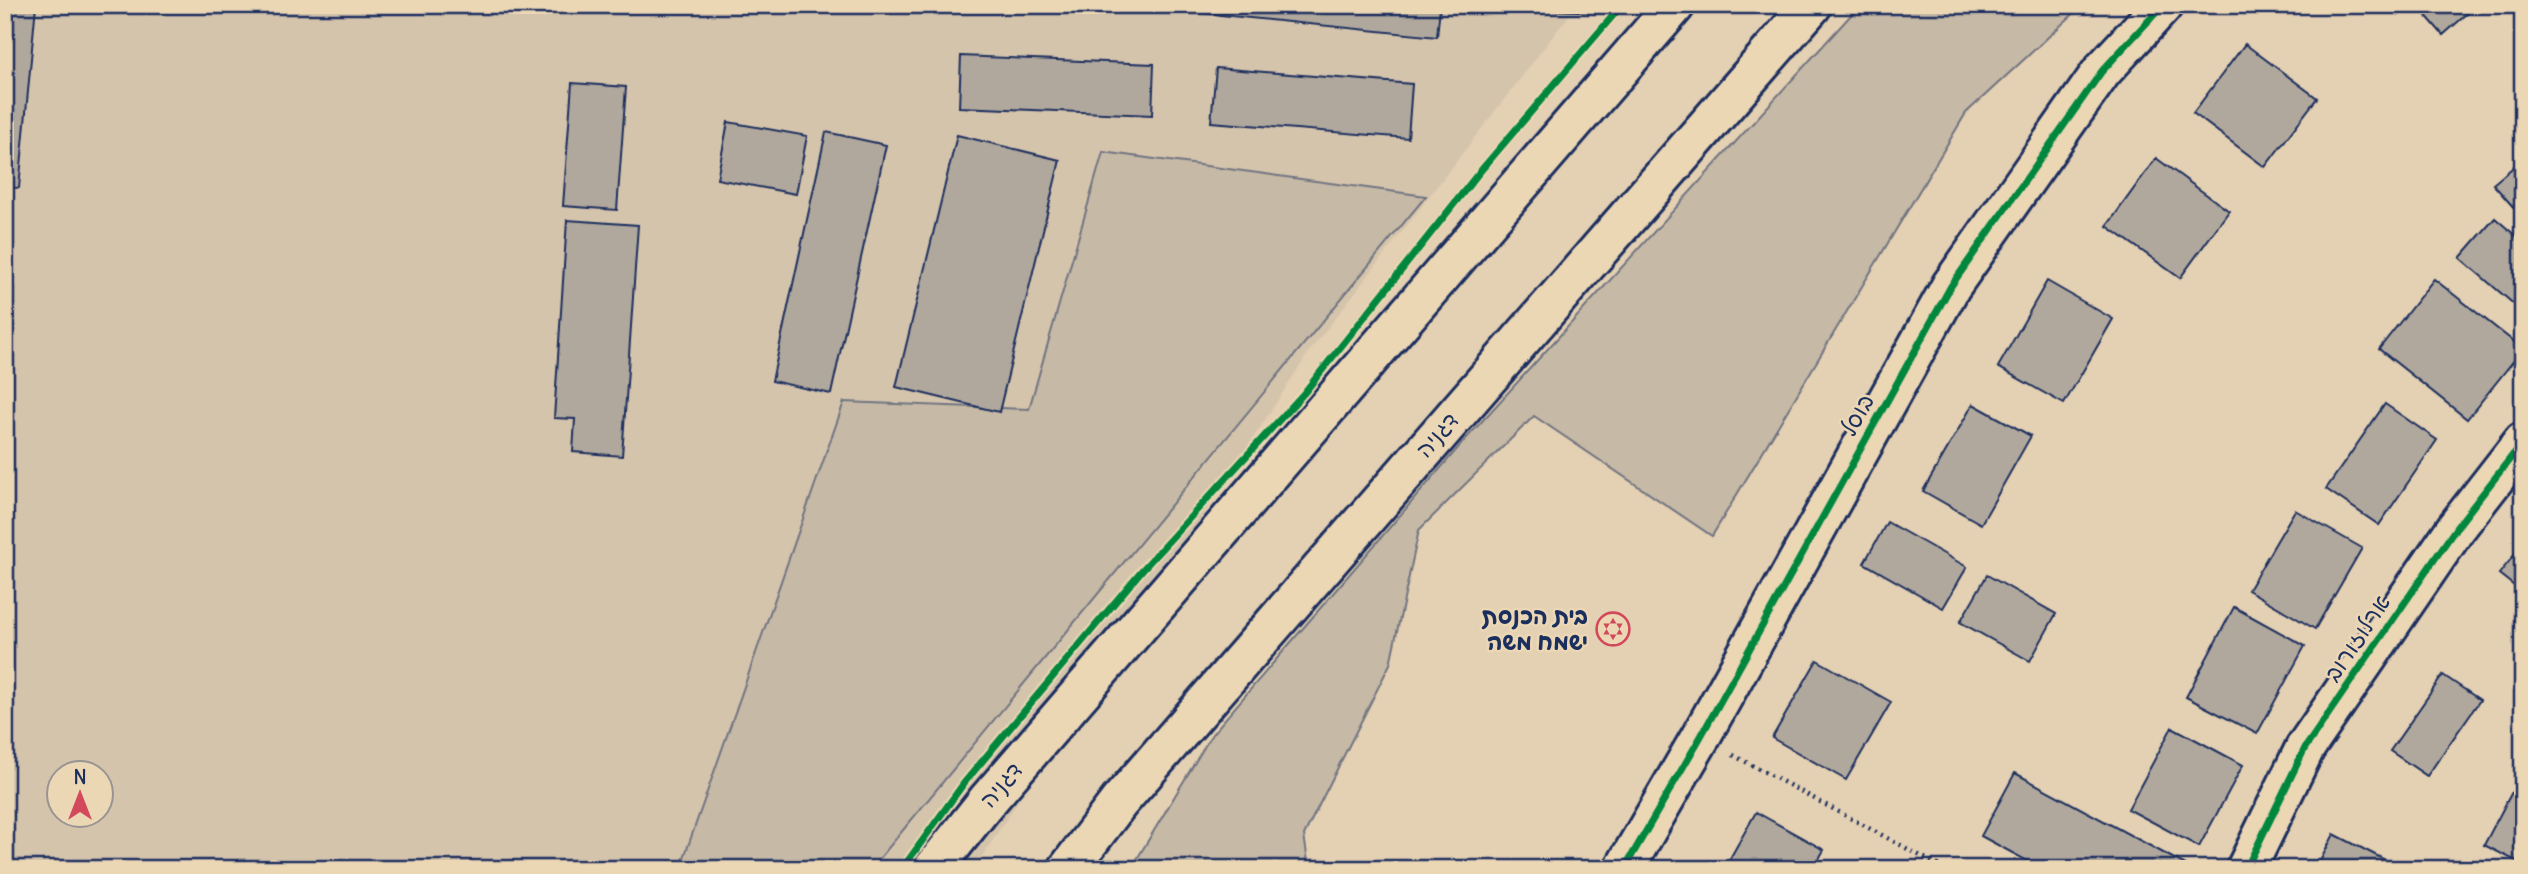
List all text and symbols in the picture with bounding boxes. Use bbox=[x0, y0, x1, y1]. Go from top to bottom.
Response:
street label: בוסל bbox=[1833, 389, 1880, 441]
street label: דגניה bbox=[1409, 406, 1464, 463]
street label: ארלוזורוב bbox=[2317, 589, 2396, 687]
place label: בית הכנסת ישמח משה bbox=[1481, 601, 1588, 656]
synagogue icon: בית הכנסת ישמח משה bbox=[1594, 610, 1632, 648]
street label: דגניה bbox=[973, 756, 1028, 813]
north arrow bbox=[46, 758, 116, 828]
text: N bbox=[73, 765, 87, 789]

